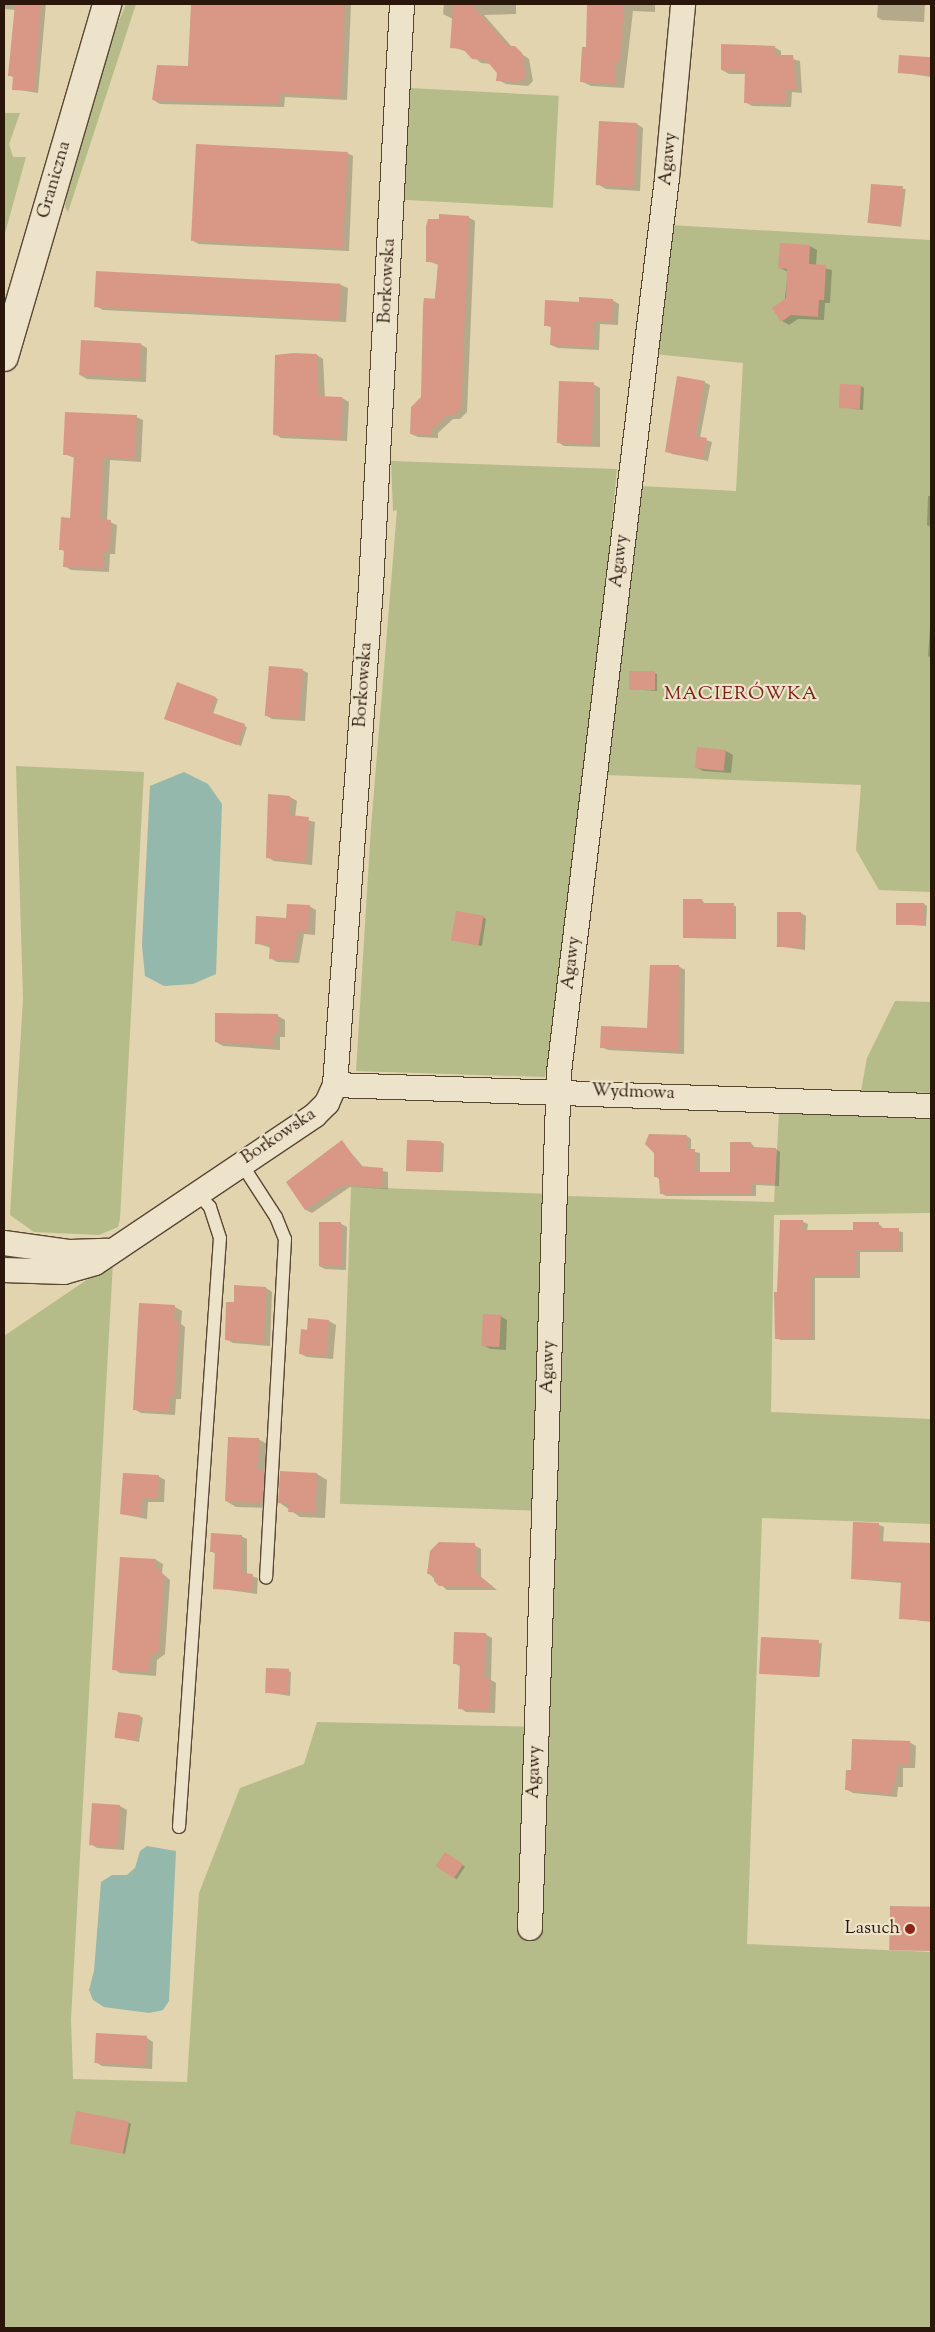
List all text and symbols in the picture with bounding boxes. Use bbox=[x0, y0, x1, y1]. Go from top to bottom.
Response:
street label: Agawy bbox=[655, 131, 683, 187]
street label: Graniczna bbox=[34, 139, 76, 221]
street label: Borkowska bbox=[375, 238, 401, 324]
street label: Agawy bbox=[606, 533, 634, 589]
street label: Borkowska bbox=[350, 642, 378, 728]
district label: MACIERÓWKA bbox=[663, 684, 819, 706]
street label: Agawy bbox=[558, 935, 586, 991]
street label: Wydmowa bbox=[591, 1081, 675, 1105]
street label: Borkowska bbox=[238, 1104, 320, 1170]
street label: Agawy bbox=[537, 1340, 561, 1394]
street label: Agawy bbox=[523, 1745, 547, 1799]
place label: Lasuch bbox=[845, 1918, 900, 1940]
marker: Lasuch bbox=[904, 1923, 916, 1935]

